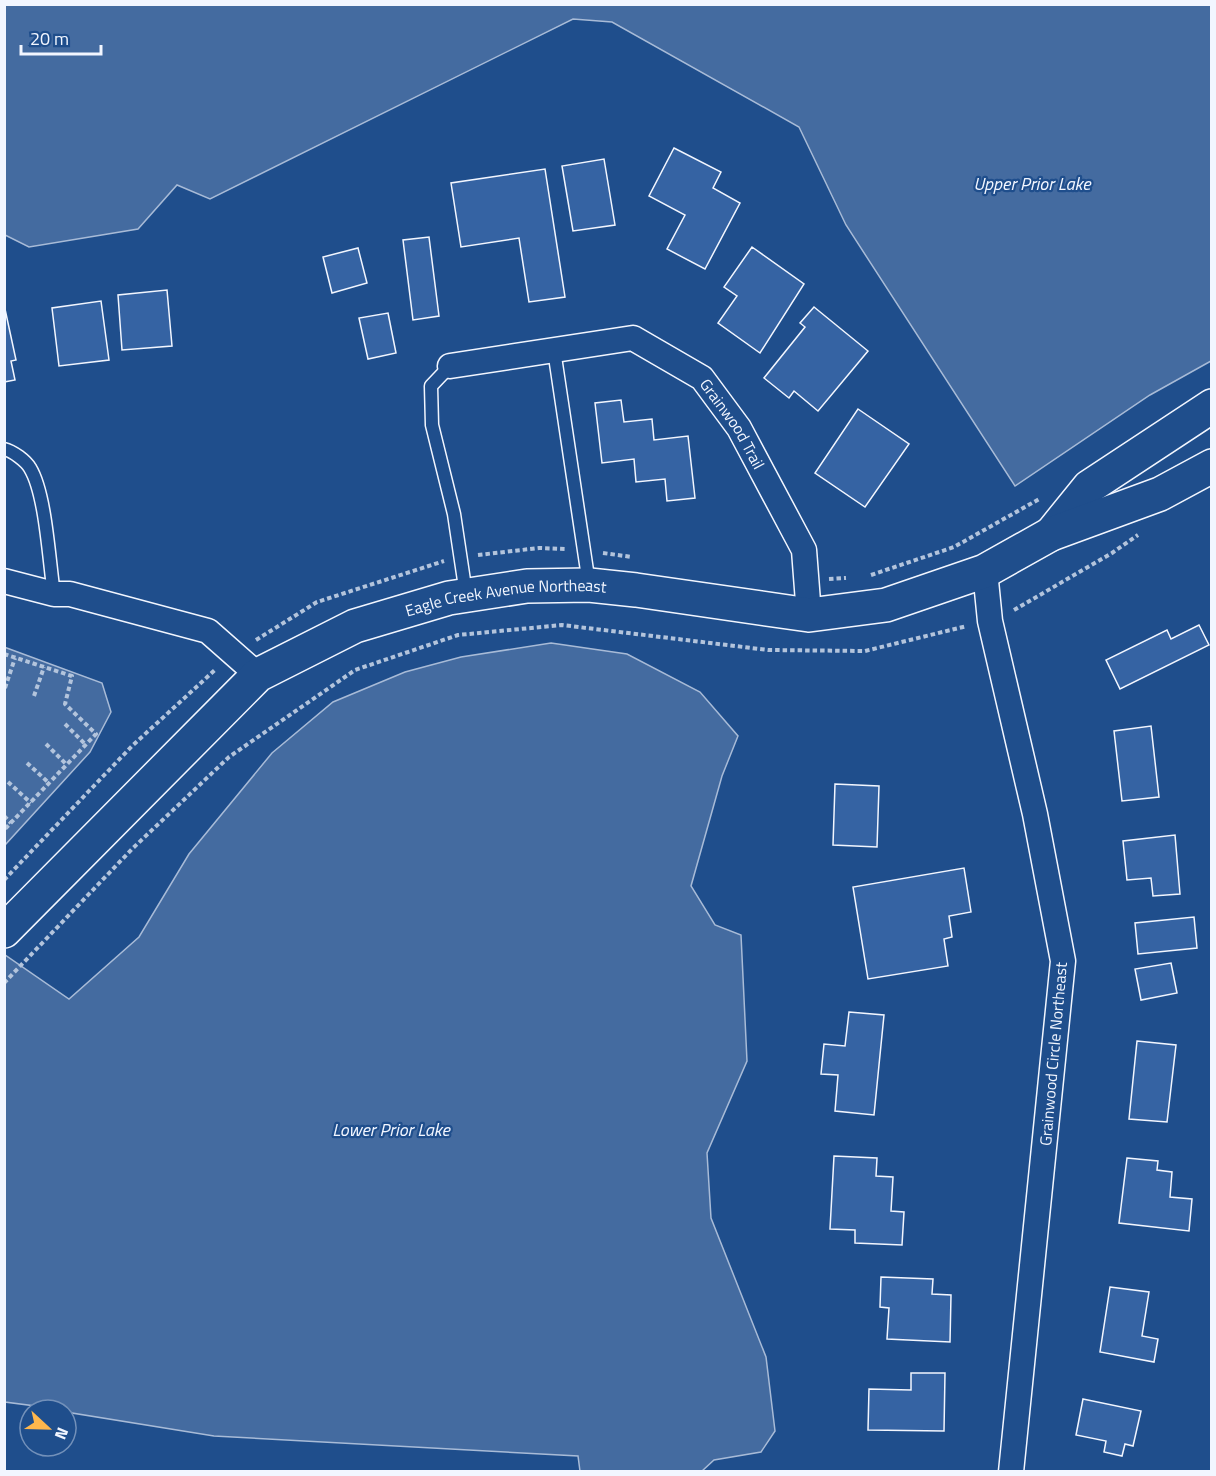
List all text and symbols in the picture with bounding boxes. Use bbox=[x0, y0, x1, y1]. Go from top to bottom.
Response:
scale bar bbox=[21, 18, 100, 56]
text: 20 m bbox=[30, 25, 69, 52]
water label: Upper Prior Lake bbox=[974, 170, 1092, 197]
street label: Grainwood Trail bbox=[694, 373, 771, 473]
street label: Eagle Creek Avenue Northeast bbox=[402, 573, 608, 622]
street label: Grainwood Circle Northeast bbox=[1033, 961, 1073, 1147]
water label: Lower Prior Lake bbox=[332, 1116, 452, 1143]
north arrow bbox=[18, 1398, 78, 1458]
text: N bbox=[49, 1424, 75, 1443]

